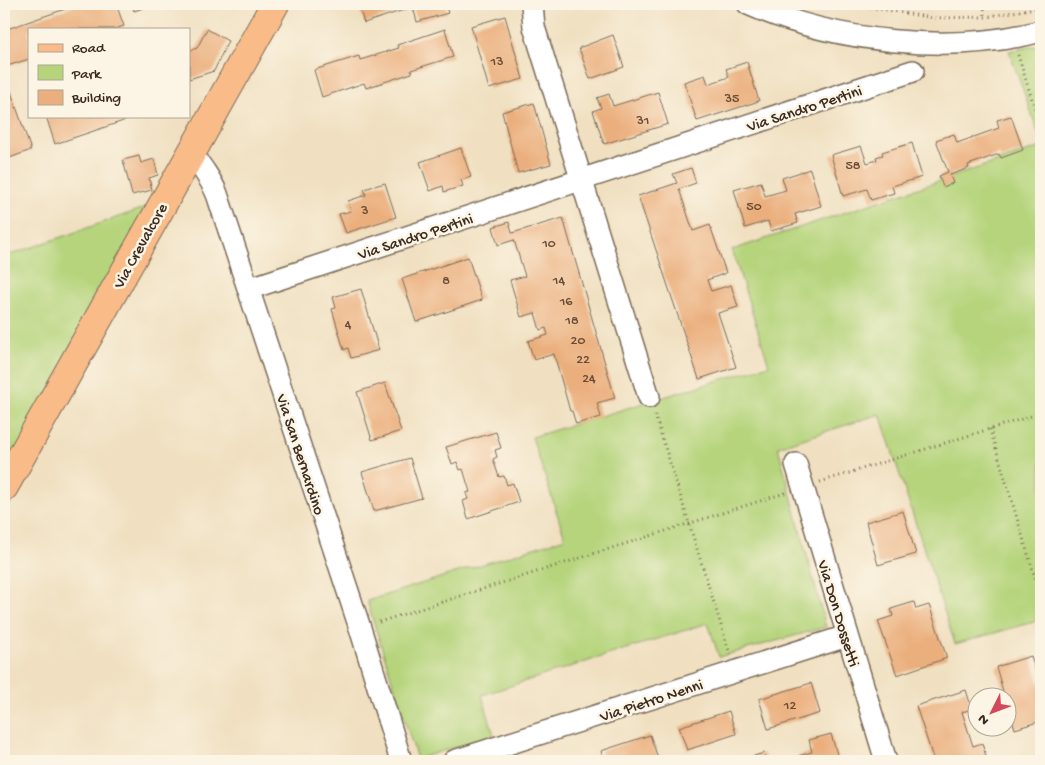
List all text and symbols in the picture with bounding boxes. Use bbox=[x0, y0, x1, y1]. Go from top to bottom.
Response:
legend bbox=[28, 28, 190, 118]
text: Road bbox=[72, 40, 106, 58]
house number: 13 bbox=[490, 54, 503, 71]
text: Park bbox=[71, 66, 102, 84]
street label: Via Sandro Pertini bbox=[744, 83, 865, 138]
text: Building bbox=[71, 90, 121, 108]
house number: 35 bbox=[724, 91, 739, 108]
house number: 31 bbox=[636, 113, 649, 130]
house number: 58 bbox=[845, 158, 861, 175]
house number: 50 bbox=[746, 199, 762, 216]
street label: Via Crevalcore bbox=[110, 200, 174, 294]
house number: 3 bbox=[360, 203, 369, 220]
street label: Via Sandro Pertini bbox=[355, 211, 476, 266]
house number: 10 bbox=[541, 236, 556, 253]
house number: 8 bbox=[442, 273, 450, 290]
house number: 14 bbox=[552, 273, 566, 290]
house number: 16 bbox=[559, 294, 573, 311]
house number: 18 bbox=[564, 313, 579, 330]
house number: 4 bbox=[345, 317, 352, 334]
house number: 20 bbox=[571, 333, 585, 350]
house number: 22 bbox=[576, 352, 590, 369]
house number: 24 bbox=[582, 371, 596, 388]
street label: Via San Bernardino bbox=[270, 391, 327, 518]
street label: Via Don Dossetti bbox=[811, 557, 862, 670]
street label: Via Pietro Nenni bbox=[597, 677, 706, 728]
north arrow bbox=[968, 688, 1018, 738]
house number: 12 bbox=[783, 698, 796, 715]
text: N bbox=[975, 710, 994, 728]

